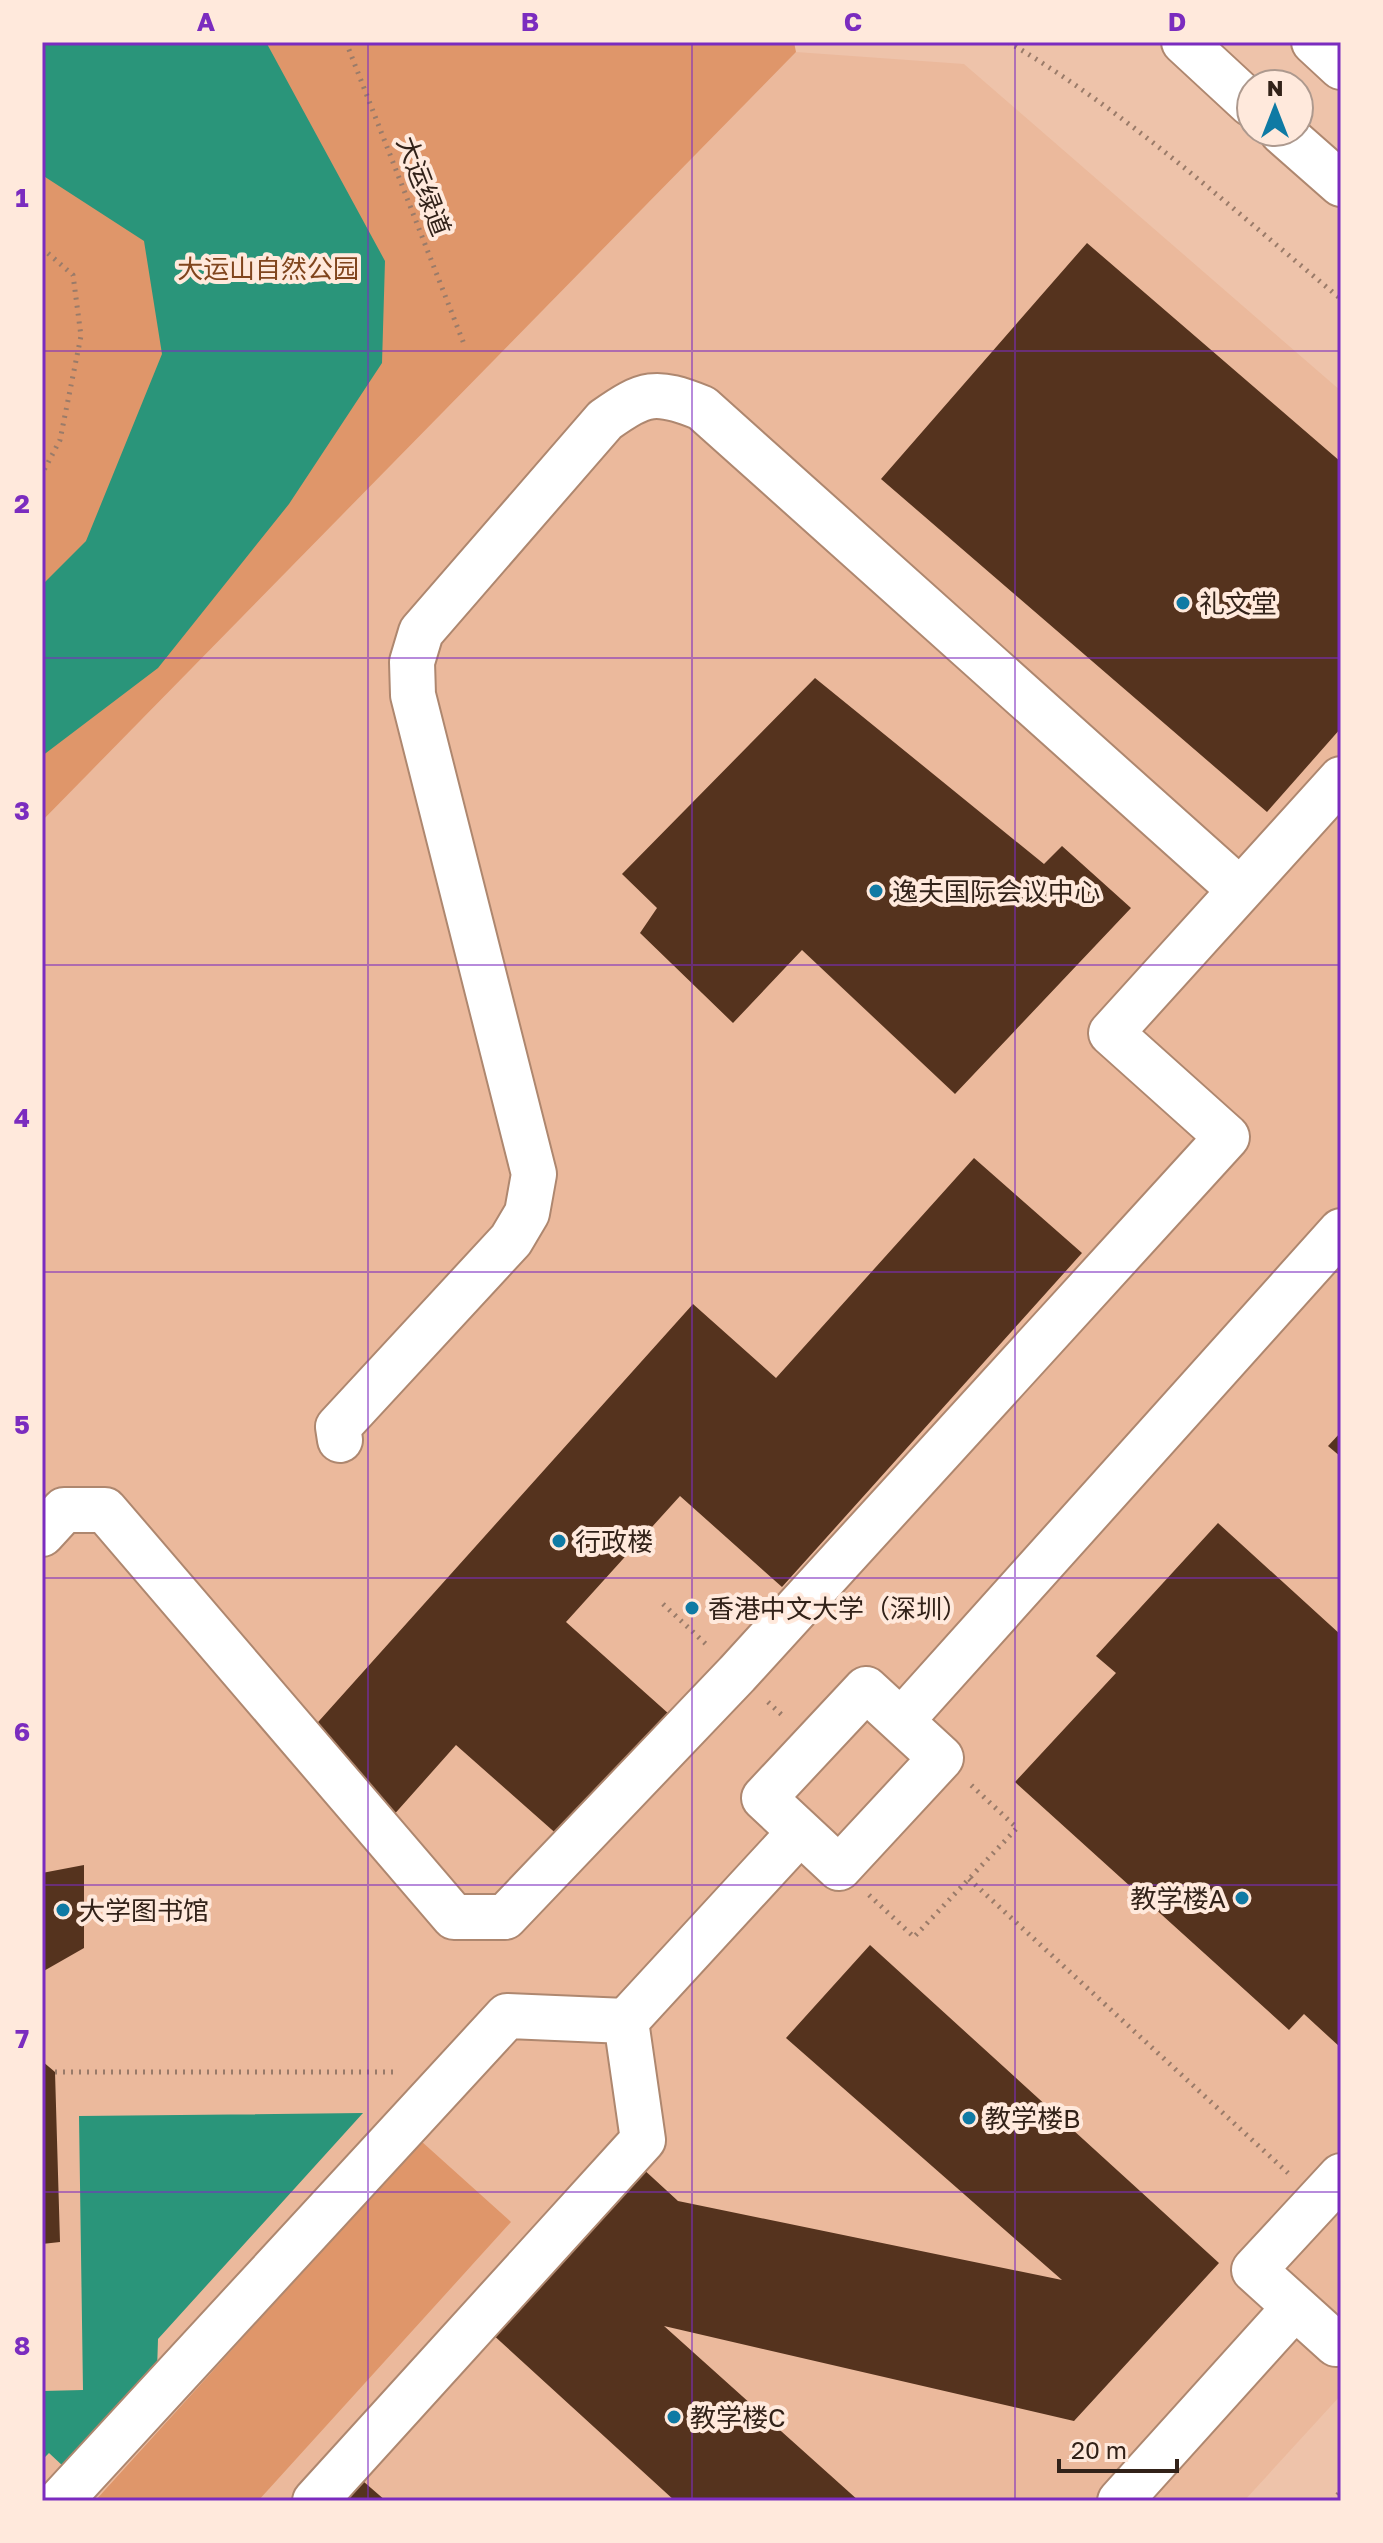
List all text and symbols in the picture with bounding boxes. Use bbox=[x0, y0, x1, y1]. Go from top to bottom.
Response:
text: A bbox=[197, 6, 216, 37]
text: B bbox=[521, 6, 539, 37]
text: C bbox=[844, 6, 862, 37]
text: D bbox=[1168, 6, 1186, 37]
north arrow bbox=[1235, 68, 1315, 148]
text: N bbox=[1267, 74, 1283, 101]
street label: 大运绿道 bbox=[391, 132, 457, 240]
text: 1 bbox=[15, 182, 29, 213]
park label: 大运山自然公园 bbox=[177, 253, 359, 284]
text: 2 bbox=[14, 488, 30, 519]
place label: 礼文堂 bbox=[1199, 588, 1277, 619]
marker: 礼文堂 bbox=[1174, 594, 1192, 612]
text: 3 bbox=[14, 795, 30, 826]
place label: 逸夫国际会议中心 bbox=[892, 876, 1100, 907]
marker: 逸夫国际会议中心 bbox=[867, 882, 885, 900]
text: 4 bbox=[14, 1102, 30, 1133]
text: 5 bbox=[14, 1409, 30, 1440]
place label: 行政楼 bbox=[575, 1526, 653, 1557]
marker: 行政楼 bbox=[550, 1532, 568, 1550]
place label: 香港中文大学（深圳） bbox=[708, 1593, 968, 1624]
marker: 香港中文大学（深圳） bbox=[683, 1599, 701, 1617]
text: 6 bbox=[14, 1716, 30, 1747]
place label: 教学楼A bbox=[1131, 1883, 1226, 1914]
marker: 教学楼A bbox=[1233, 1889, 1251, 1907]
place label: 大学图书馆 bbox=[79, 1895, 209, 1926]
marker: 大学图书馆 bbox=[54, 1901, 72, 1919]
text: 7 bbox=[15, 2023, 29, 2054]
place label: 教学楼B bbox=[985, 2103, 1080, 2134]
marker: 教学楼B bbox=[960, 2109, 978, 2127]
text: 8 bbox=[14, 2330, 30, 2361]
place label: 教学楼C bbox=[690, 2402, 786, 2433]
marker: 教学楼C bbox=[665, 2408, 683, 2426]
scale bar bbox=[1059, 2423, 1177, 2473]
text: 20 m bbox=[1071, 2435, 1127, 2464]

